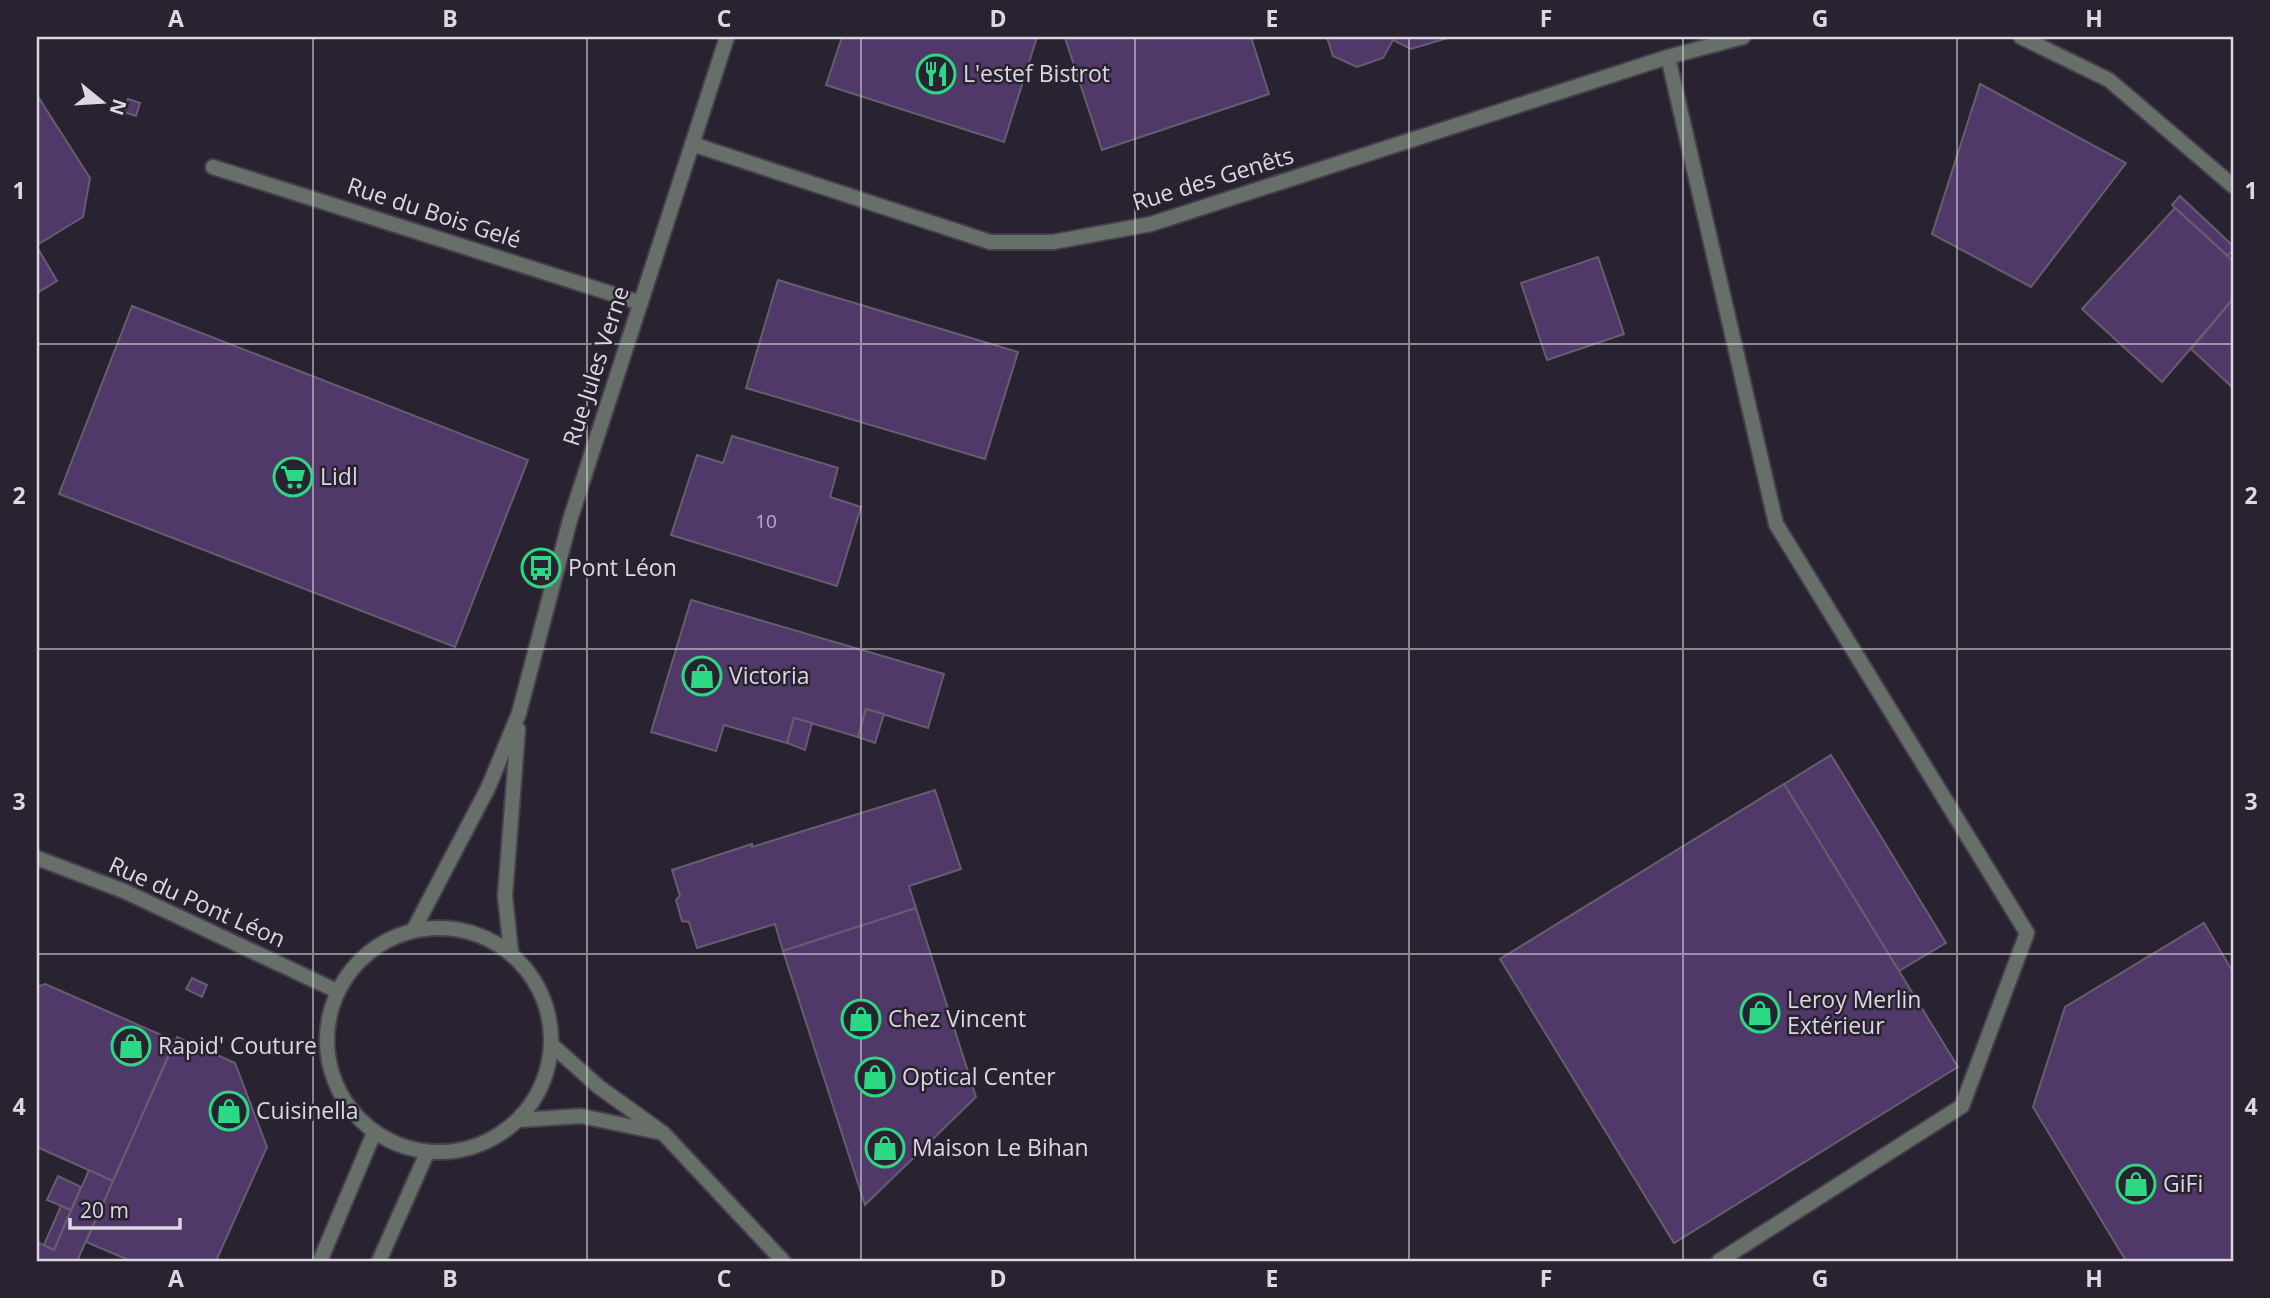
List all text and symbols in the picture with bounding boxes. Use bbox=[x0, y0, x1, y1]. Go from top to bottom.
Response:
text: A bbox=[168, 2, 184, 34]
text: B bbox=[442, 2, 458, 34]
text: C bbox=[717, 2, 731, 34]
text: D bbox=[989, 2, 1007, 34]
text: E bbox=[1266, 2, 1278, 34]
text: F bbox=[1540, 2, 1552, 34]
text: G bbox=[1812, 2, 1828, 34]
text: H bbox=[2085, 2, 2103, 34]
restaurant icon: L'estef Bistrot bbox=[915, 53, 957, 95]
place label: L'estef Bistrot bbox=[963, 57, 1110, 89]
north arrow bbox=[66, 66, 136, 136]
text: N bbox=[103, 96, 133, 119]
street label: Rue des Genêts bbox=[1128, 138, 1297, 218]
street label: Rue du Bois Gelé bbox=[343, 169, 525, 255]
text: 1 bbox=[12, 174, 26, 206]
text: 1 bbox=[2244, 174, 2258, 206]
street label: Rue Jules Verne bbox=[554, 282, 636, 450]
supermarket icon: Lidl bbox=[272, 456, 314, 498]
place label: Lidl bbox=[320, 460, 358, 492]
text: 2 bbox=[12, 479, 26, 511]
text: 2 bbox=[2244, 479, 2258, 511]
house number: 10 bbox=[755, 508, 777, 534]
bus stop icon: Pont Léon bbox=[520, 547, 562, 589]
place label: Pont Léon bbox=[568, 551, 677, 583]
shop icon: Victoria bbox=[681, 655, 723, 697]
place label: Victoria bbox=[729, 659, 810, 691]
text: 3 bbox=[12, 785, 26, 817]
text: 3 bbox=[2244, 785, 2258, 817]
street label: Rue du Pont Léon bbox=[104, 848, 291, 954]
place label: Leroy Merlin Extérieur bbox=[1787, 983, 1921, 1041]
shop icon: Leroy Merlin Extérieur bbox=[1739, 992, 1781, 1034]
shop icon: Chez Vincent bbox=[840, 998, 882, 1040]
place label: Chez Vincent bbox=[888, 1002, 1026, 1034]
shop icon: Rapid' Couture bbox=[110, 1025, 152, 1067]
place label: Rapid' Couture bbox=[158, 1029, 317, 1061]
shop icon: Optical Center bbox=[854, 1056, 896, 1098]
place label: Optical Center bbox=[902, 1060, 1056, 1092]
text: 4 bbox=[12, 1090, 26, 1122]
shop icon: Cuisinella bbox=[208, 1090, 250, 1132]
text: 4 bbox=[2244, 1090, 2258, 1122]
place label: Cuisinella bbox=[256, 1094, 359, 1126]
shop icon: Maison Le Bihan bbox=[864, 1127, 906, 1169]
place label: Maison Le Bihan bbox=[912, 1131, 1089, 1163]
shop icon: GiFi bbox=[2115, 1163, 2157, 1205]
place label: GiFi bbox=[2163, 1167, 2203, 1199]
scale bar bbox=[70, 1186, 180, 1230]
text: 20 m bbox=[80, 1196, 129, 1224]
text: A bbox=[168, 1262, 184, 1294]
text: B bbox=[442, 1262, 458, 1294]
text: C bbox=[717, 1262, 731, 1294]
text: D bbox=[989, 1262, 1007, 1294]
text: E bbox=[1266, 1262, 1278, 1294]
text: F bbox=[1540, 1262, 1552, 1294]
text: G bbox=[1812, 1262, 1828, 1294]
text: H bbox=[2085, 1262, 2103, 1294]

